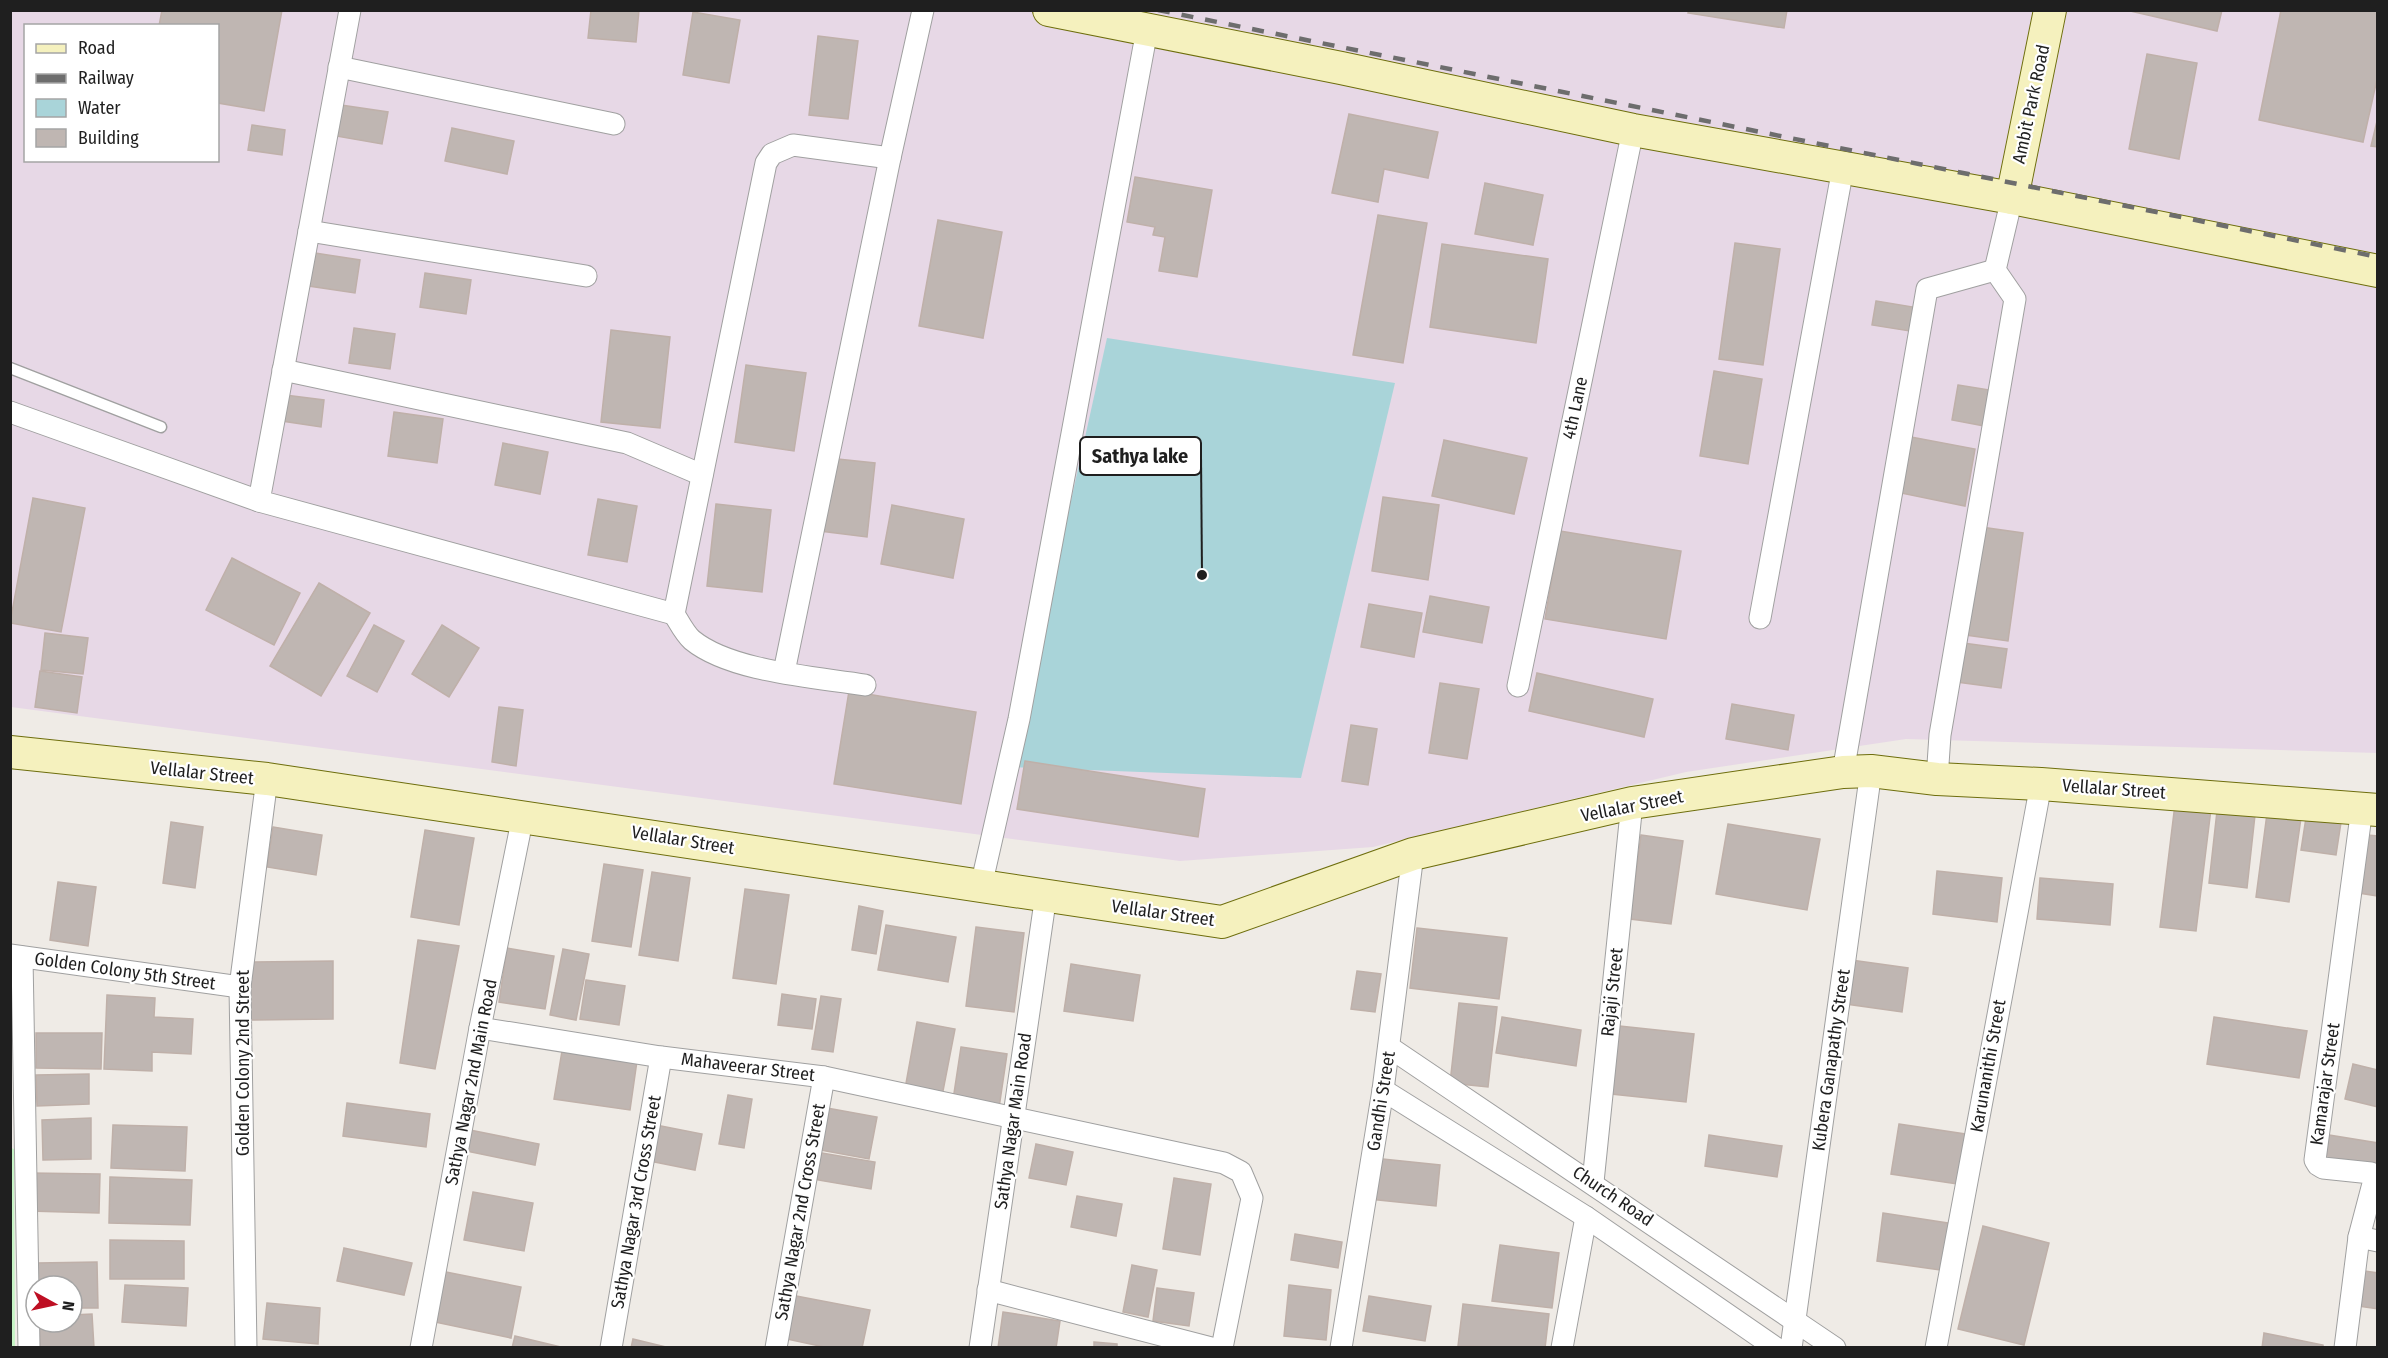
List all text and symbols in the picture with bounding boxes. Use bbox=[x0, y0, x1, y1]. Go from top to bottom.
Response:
legend bbox=[24, 24, 219, 162]
text: Road bbox=[78, 37, 115, 59]
street label: Ambit Park Road bbox=[2008, 43, 2054, 165]
text: Railway bbox=[78, 67, 134, 89]
text: Water bbox=[78, 97, 121, 119]
text: Building bbox=[78, 127, 139, 149]
street label: 4th Lane bbox=[1558, 375, 1592, 441]
callout: Sathya lake bbox=[1080, 437, 1201, 475]
text: Sathya lake bbox=[1092, 444, 1188, 468]
street label: Vellalar Street bbox=[149, 757, 255, 789]
street label: Vellalar Street bbox=[2061, 774, 2167, 804]
street label: Vellalar Street bbox=[1579, 785, 1685, 827]
street label: Vellalar Street bbox=[630, 821, 736, 859]
street label: Vellalar Street bbox=[1110, 895, 1216, 931]
street label: Rajaji Street bbox=[1596, 946, 1628, 1037]
street label: Golden Colony 5th Street bbox=[33, 947, 217, 995]
street label: Kubera Ganapathy Street bbox=[1807, 968, 1855, 1152]
street label: Golden Colony 2nd Street bbox=[232, 970, 254, 1156]
street label: Sathya Nagar 2nd Main Road bbox=[440, 977, 502, 1187]
street label: Karunanithi Street bbox=[1965, 998, 2011, 1134]
street label: Kamarajar Street bbox=[2306, 1021, 2344, 1147]
street label: Sathya Nagar Main Road bbox=[990, 1031, 1036, 1211]
street label: Mahaveerar Street bbox=[680, 1048, 816, 1086]
street label: Gandhi Street bbox=[1362, 1049, 1400, 1152]
street label: Sathya Nagar 3rd Cross Street bbox=[606, 1093, 666, 1310]
street label: Sathya Nagar 2nd Cross Street bbox=[770, 1102, 830, 1322]
street label: Church Road bbox=[1569, 1161, 1657, 1231]
north arrow bbox=[24, 1274, 84, 1334]
text: N bbox=[58, 1300, 78, 1312]

